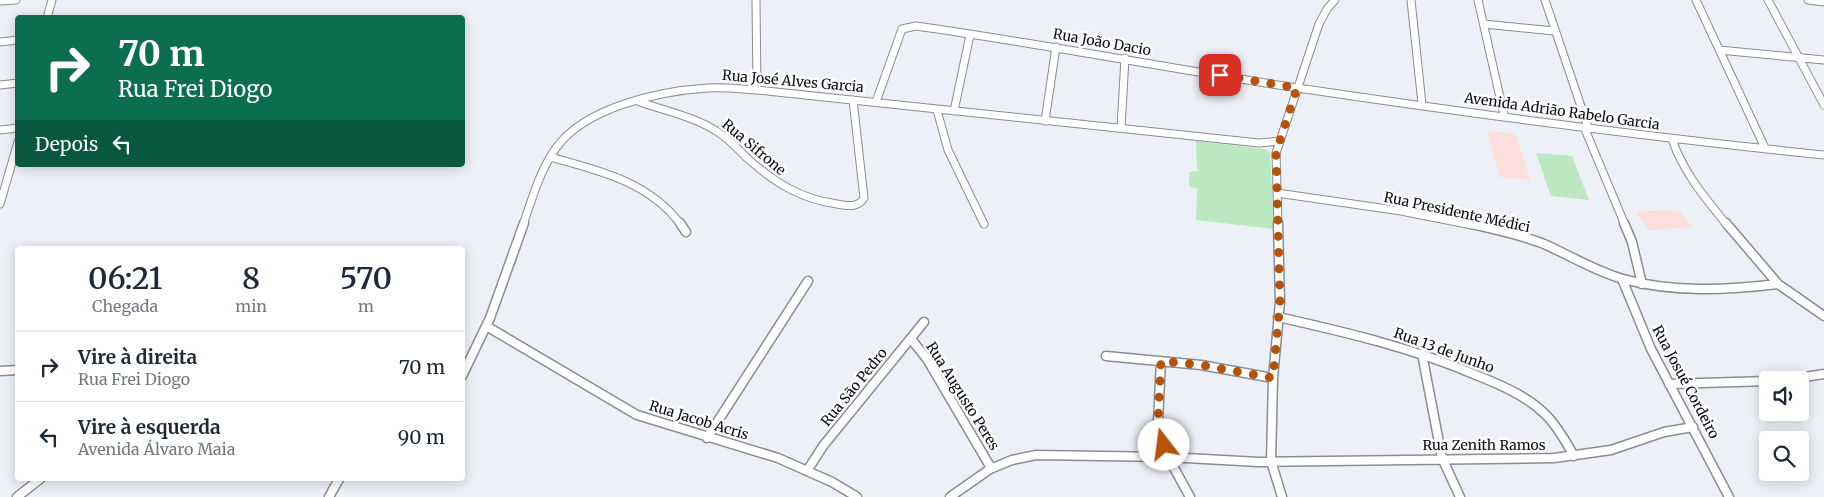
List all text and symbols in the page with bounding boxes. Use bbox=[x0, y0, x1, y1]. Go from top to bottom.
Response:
street label: Rua João Dacio bbox=[1052, 25, 1152, 59]
text: 70 m bbox=[118, 32, 205, 76]
icon: right bbox=[35, 35, 100, 100]
pin bbox=[1199, 54, 1241, 96]
icon: arrive bbox=[1206, 61, 1234, 89]
street label: Rua José Alves Garcia bbox=[722, 66, 865, 96]
text: Rua Frei Diogo bbox=[118, 75, 272, 103]
street label: Avenida Adrião Rabelo Garcia bbox=[1462, 88, 1661, 134]
street label: Rua Sifrone bbox=[718, 115, 790, 179]
icon: left bbox=[108, 130, 136, 158]
text: Depois bbox=[35, 132, 98, 156]
street label: Rua Presidente Médici bbox=[1382, 188, 1532, 236]
text: 06:21 bbox=[88, 259, 162, 297]
text: 8 bbox=[242, 259, 260, 297]
text: 570 bbox=[340, 259, 392, 297]
text: Chegada bbox=[92, 296, 158, 316]
text: min bbox=[235, 296, 267, 316]
text: m bbox=[358, 296, 374, 316]
street label: Rua Josué Cordeiro bbox=[1649, 322, 1723, 442]
street label: Rua 13 de Junho bbox=[1391, 323, 1497, 377]
street label: Rua Augusto Peres bbox=[922, 338, 1004, 454]
street label: Rua São Pedro bbox=[817, 344, 891, 430]
text: Vire à direita bbox=[78, 345, 197, 369]
icon: right bbox=[35, 353, 63, 381]
text: 70 m bbox=[399, 355, 445, 379]
text: Rua Frei Diogo bbox=[78, 369, 190, 389]
map controls bbox=[1759, 371, 1809, 481]
button: sound bbox=[1759, 371, 1809, 421]
street label: Rua Jacob Acris bbox=[647, 396, 751, 444]
text: Vire à esquerda bbox=[78, 415, 221, 439]
position arrow bbox=[1137, 418, 1189, 470]
icon: left bbox=[35, 423, 63, 451]
text: 90 m bbox=[398, 425, 445, 449]
button: search bbox=[1759, 431, 1809, 481]
street label: Rua Zenith Ramos bbox=[1422, 436, 1546, 454]
text: Avenida Álvaro Maia bbox=[78, 439, 235, 459]

